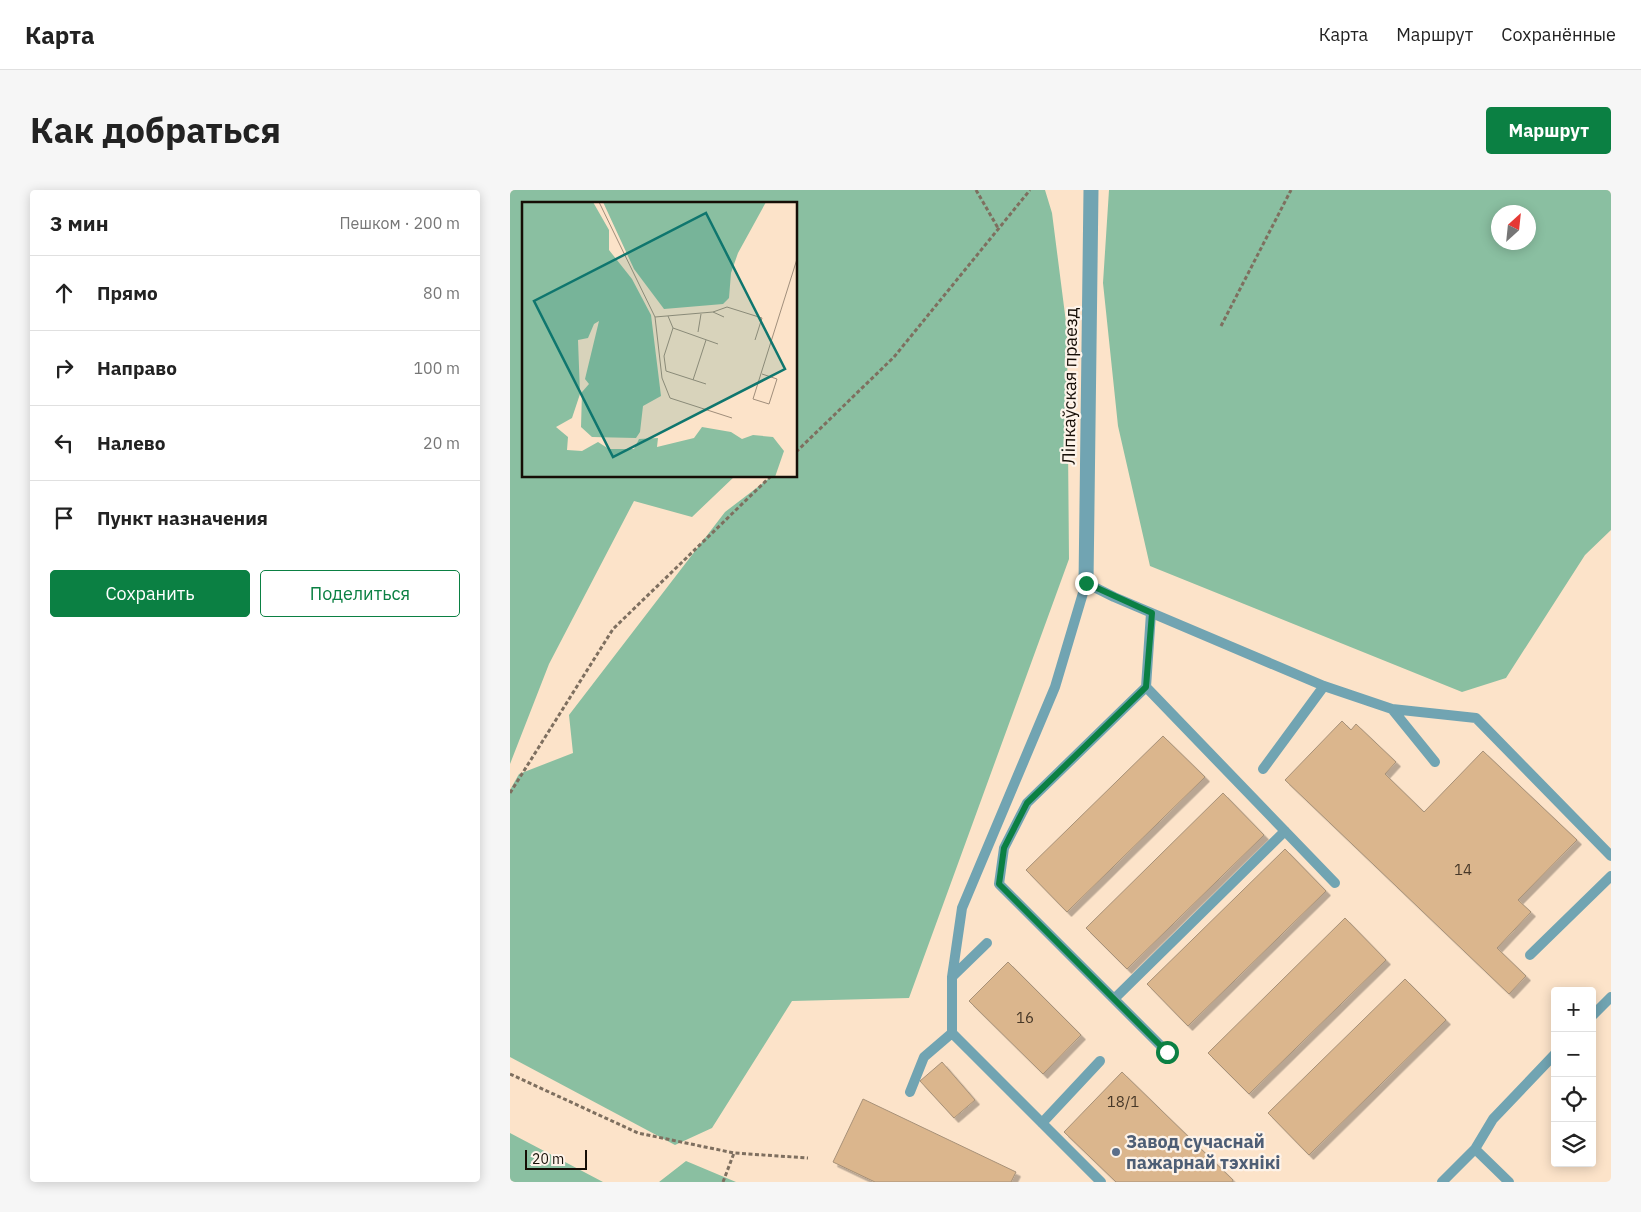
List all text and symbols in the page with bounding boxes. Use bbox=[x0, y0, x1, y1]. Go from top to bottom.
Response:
text: Карта bbox=[25, 19, 95, 51]
text: Карта bbox=[1319, 23, 1368, 46]
text: Маршрут bbox=[1396, 23, 1473, 46]
text: Сохранённые bbox=[1501, 23, 1616, 46]
text: Как добраться bbox=[30, 107, 281, 153]
button: Маршрут bbox=[1486, 107, 1611, 154]
inset map bbox=[522, 202, 798, 478]
north arrow bbox=[1491, 205, 1536, 250]
text: 3 мин bbox=[50, 209, 109, 237]
text: Пешком · 200 m bbox=[339, 213, 460, 233]
icon: ahead bbox=[50, 279, 78, 307]
text: Прямо bbox=[97, 281, 158, 305]
text: 80 m bbox=[423, 283, 460, 303]
street label: Ліпкаўская праезд bbox=[1057, 307, 1082, 465]
icon: right bbox=[50, 354, 78, 382]
text: Направо bbox=[97, 356, 177, 380]
text: 100 m bbox=[413, 358, 460, 378]
icon: left bbox=[50, 429, 78, 457]
text: Налево bbox=[97, 431, 166, 455]
text: 20 m bbox=[423, 433, 460, 453]
icon: arrive bbox=[50, 504, 78, 532]
text: Пункт назначения bbox=[97, 506, 268, 530]
button: Сохранить bbox=[50, 570, 250, 617]
button: Поделиться bbox=[260, 570, 460, 617]
route end bbox=[1075, 572, 1098, 595]
house number: 14 bbox=[1454, 860, 1472, 879]
map controls bbox=[1551, 987, 1596, 1167]
button: + bbox=[1551, 987, 1596, 1032]
house number: 16 bbox=[1016, 1008, 1034, 1027]
button: − bbox=[1551, 1032, 1596, 1077]
route start bbox=[1156, 1041, 1179, 1064]
button: locate bbox=[1551, 1077, 1596, 1122]
house number: 18/1 bbox=[1107, 1092, 1139, 1111]
button: layers bbox=[1551, 1122, 1596, 1167]
place label: Завод сучаснай пажарнай тэхнікі bbox=[1126, 1130, 1280, 1174]
marker: Завод сучаснай пажарнай тэхнікі bbox=[1110, 1146, 1122, 1158]
scale bar bbox=[525, 1147, 588, 1170]
text: 20 m bbox=[532, 1150, 564, 1168]

